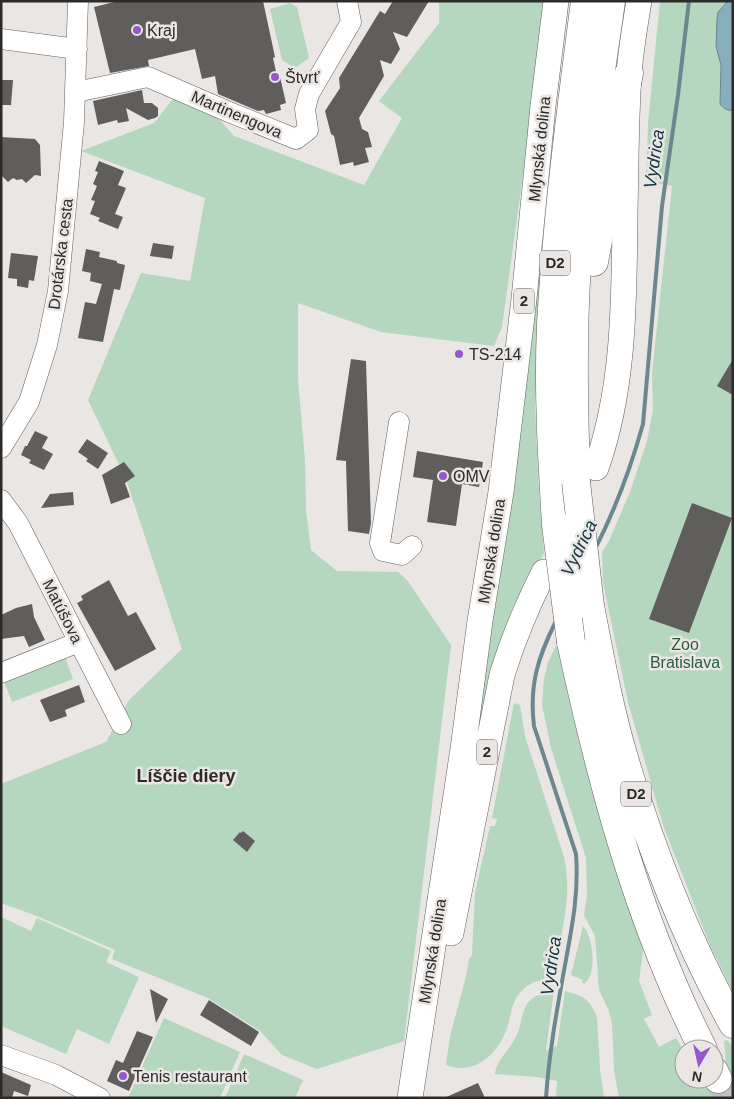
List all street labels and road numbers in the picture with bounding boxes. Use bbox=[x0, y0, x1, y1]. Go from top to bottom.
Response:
street label: Martinengova bbox=[189, 88, 285, 141]
street label: Mlynská dolina bbox=[526, 95, 553, 203]
street label: Drotárska cesta bbox=[45, 197, 76, 311]
road number: D2 bbox=[540, 250, 570, 276]
road number: 2 bbox=[514, 288, 534, 314]
street label: Mlynská dolina bbox=[475, 497, 508, 605]
street label: Matúšova bbox=[39, 576, 86, 646]
road number: 2 bbox=[477, 740, 497, 764]
road number: D2 bbox=[621, 782, 651, 806]
street label: Mlynská dolina bbox=[416, 897, 449, 1005]

